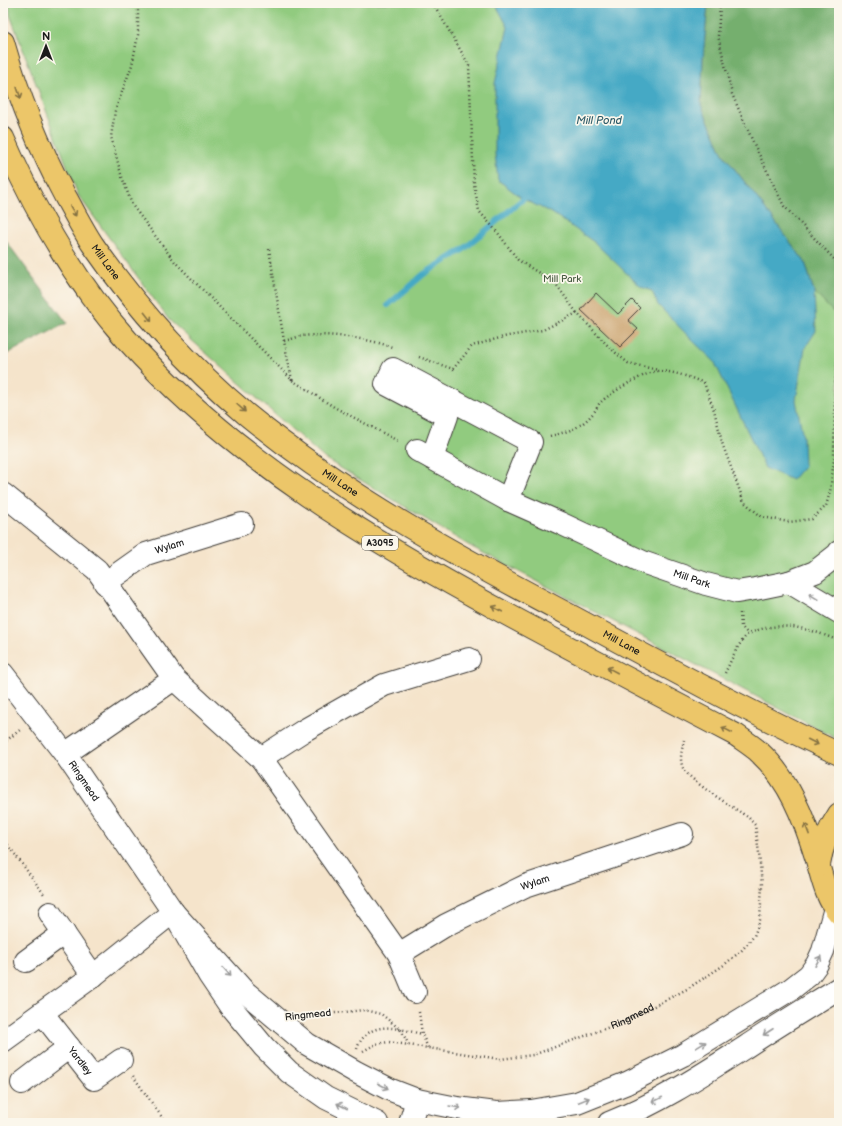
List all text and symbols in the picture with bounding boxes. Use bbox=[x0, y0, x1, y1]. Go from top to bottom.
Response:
north arrow bbox=[26, 26, 66, 66]
text: N bbox=[42, 30, 50, 43]
one-way arrow bbox=[16, 86, 24, 98]
water label: Mill Pond bbox=[576, 114, 623, 127]
one-way arrow bbox=[70, 205, 78, 217]
street label: Mill Lane bbox=[89, 242, 122, 282]
park label: Mill Park bbox=[543, 273, 581, 285]
one-way arrow bbox=[144, 311, 153, 322]
one-way arrow bbox=[235, 404, 246, 413]
street label: Mill Lane bbox=[320, 467, 360, 499]
street label: Wylam bbox=[154, 536, 186, 557]
road number: A3095 bbox=[362, 536, 398, 550]
street label: Mill Park bbox=[672, 567, 711, 591]
one-way arrow bbox=[808, 592, 820, 600]
one-way arrow bbox=[491, 605, 503, 613]
street label: Mill Lane bbox=[601, 628, 642, 658]
one-way arrow bbox=[606, 666, 618, 673]
one-way arrow bbox=[721, 726, 733, 734]
one-way arrow bbox=[807, 738, 819, 746]
street label: Ringmead bbox=[65, 758, 102, 804]
one-way arrow bbox=[802, 823, 810, 835]
street label: Wylam bbox=[519, 872, 551, 893]
one-way arrow bbox=[814, 955, 822, 967]
one-way arrow bbox=[222, 967, 231, 977]
street label: Ringmead bbox=[609, 1001, 656, 1032]
street label: Ringmead bbox=[284, 1007, 332, 1023]
one-way arrow bbox=[763, 1028, 774, 1036]
one-way arrow bbox=[695, 1040, 707, 1048]
street label: Yardley bbox=[65, 1044, 95, 1078]
one-way arrow bbox=[377, 1083, 389, 1090]
one-way arrow bbox=[577, 1096, 589, 1104]
one-way arrow bbox=[651, 1097, 663, 1104]
one-way arrow bbox=[336, 1102, 348, 1109]
one-way arrow bbox=[448, 1104, 461, 1112]

